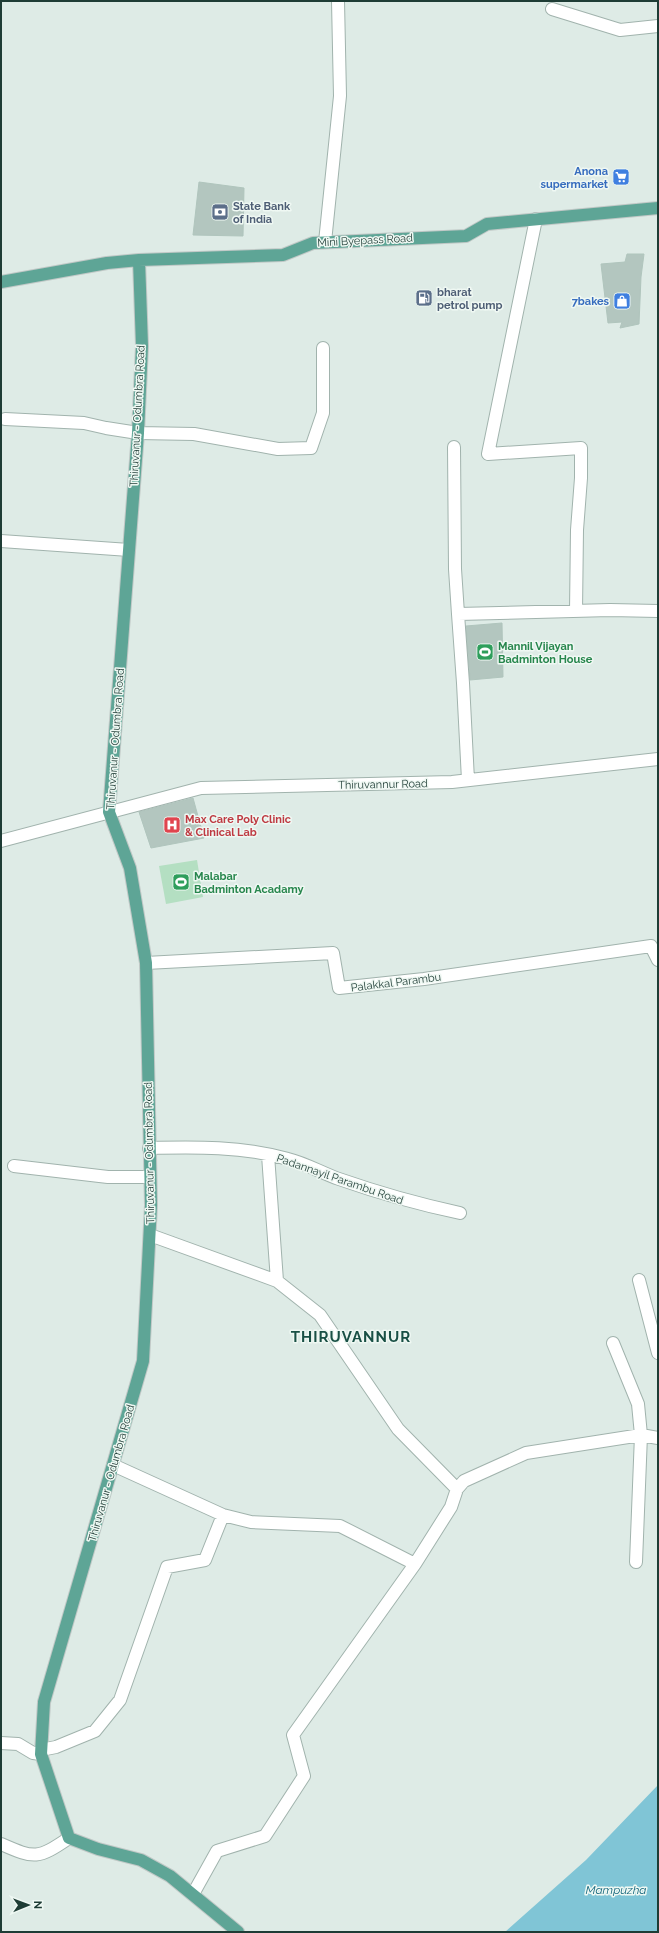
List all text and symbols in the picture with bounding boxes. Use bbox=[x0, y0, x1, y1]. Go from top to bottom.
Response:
place label: Anona supermarket bbox=[541, 165, 609, 191]
supermarket icon: Anona supermarket bbox=[611, 167, 631, 187]
place label: State Bank of India bbox=[233, 200, 291, 226]
bank icon: State Bank of India bbox=[210, 202, 230, 222]
street label: Mini Byepass Road bbox=[317, 231, 413, 249]
place label: bharat petrol pump bbox=[437, 286, 502, 312]
fuel station icon: bharat petrol pump bbox=[414, 288, 434, 308]
shop icon: 7bakes bbox=[612, 291, 632, 311]
place label: 7bakes bbox=[572, 295, 610, 308]
street label: Thiruvanur - Odumbra Road bbox=[127, 345, 148, 487]
place label: Mannil Vijayan Badminton House bbox=[498, 640, 593, 666]
sports icon: Mannil Vijayan Badminton House bbox=[475, 642, 495, 662]
street label: Thiruvanur - Odumbra Road bbox=[104, 668, 127, 810]
street label: Thiruvannur Road bbox=[338, 777, 428, 792]
place label: Max Care Poly Clinic & Clinical Lab bbox=[185, 813, 291, 839]
hospital icon: Max Care Poly Clinic & Clinical Lab bbox=[162, 815, 182, 835]
place label: Malabar Badminton Acadamy bbox=[194, 870, 304, 896]
sports icon: Malabar Badminton Acadamy bbox=[171, 872, 191, 892]
street label: Palakkal Parambu bbox=[350, 971, 442, 994]
street label: Thiruvanur - Odumbra Road bbox=[142, 1082, 157, 1224]
street label: Padannayil Parambu Road bbox=[275, 1152, 405, 1207]
district label: THIRUVANNUR bbox=[291, 1328, 411, 1346]
street label: Thiruvanur - Odumbra Road bbox=[86, 1403, 137, 1543]
water label: Mampuzha bbox=[585, 1883, 647, 1897]
north arrow bbox=[8, 1885, 48, 1925]
text: N bbox=[31, 1901, 44, 1909]

